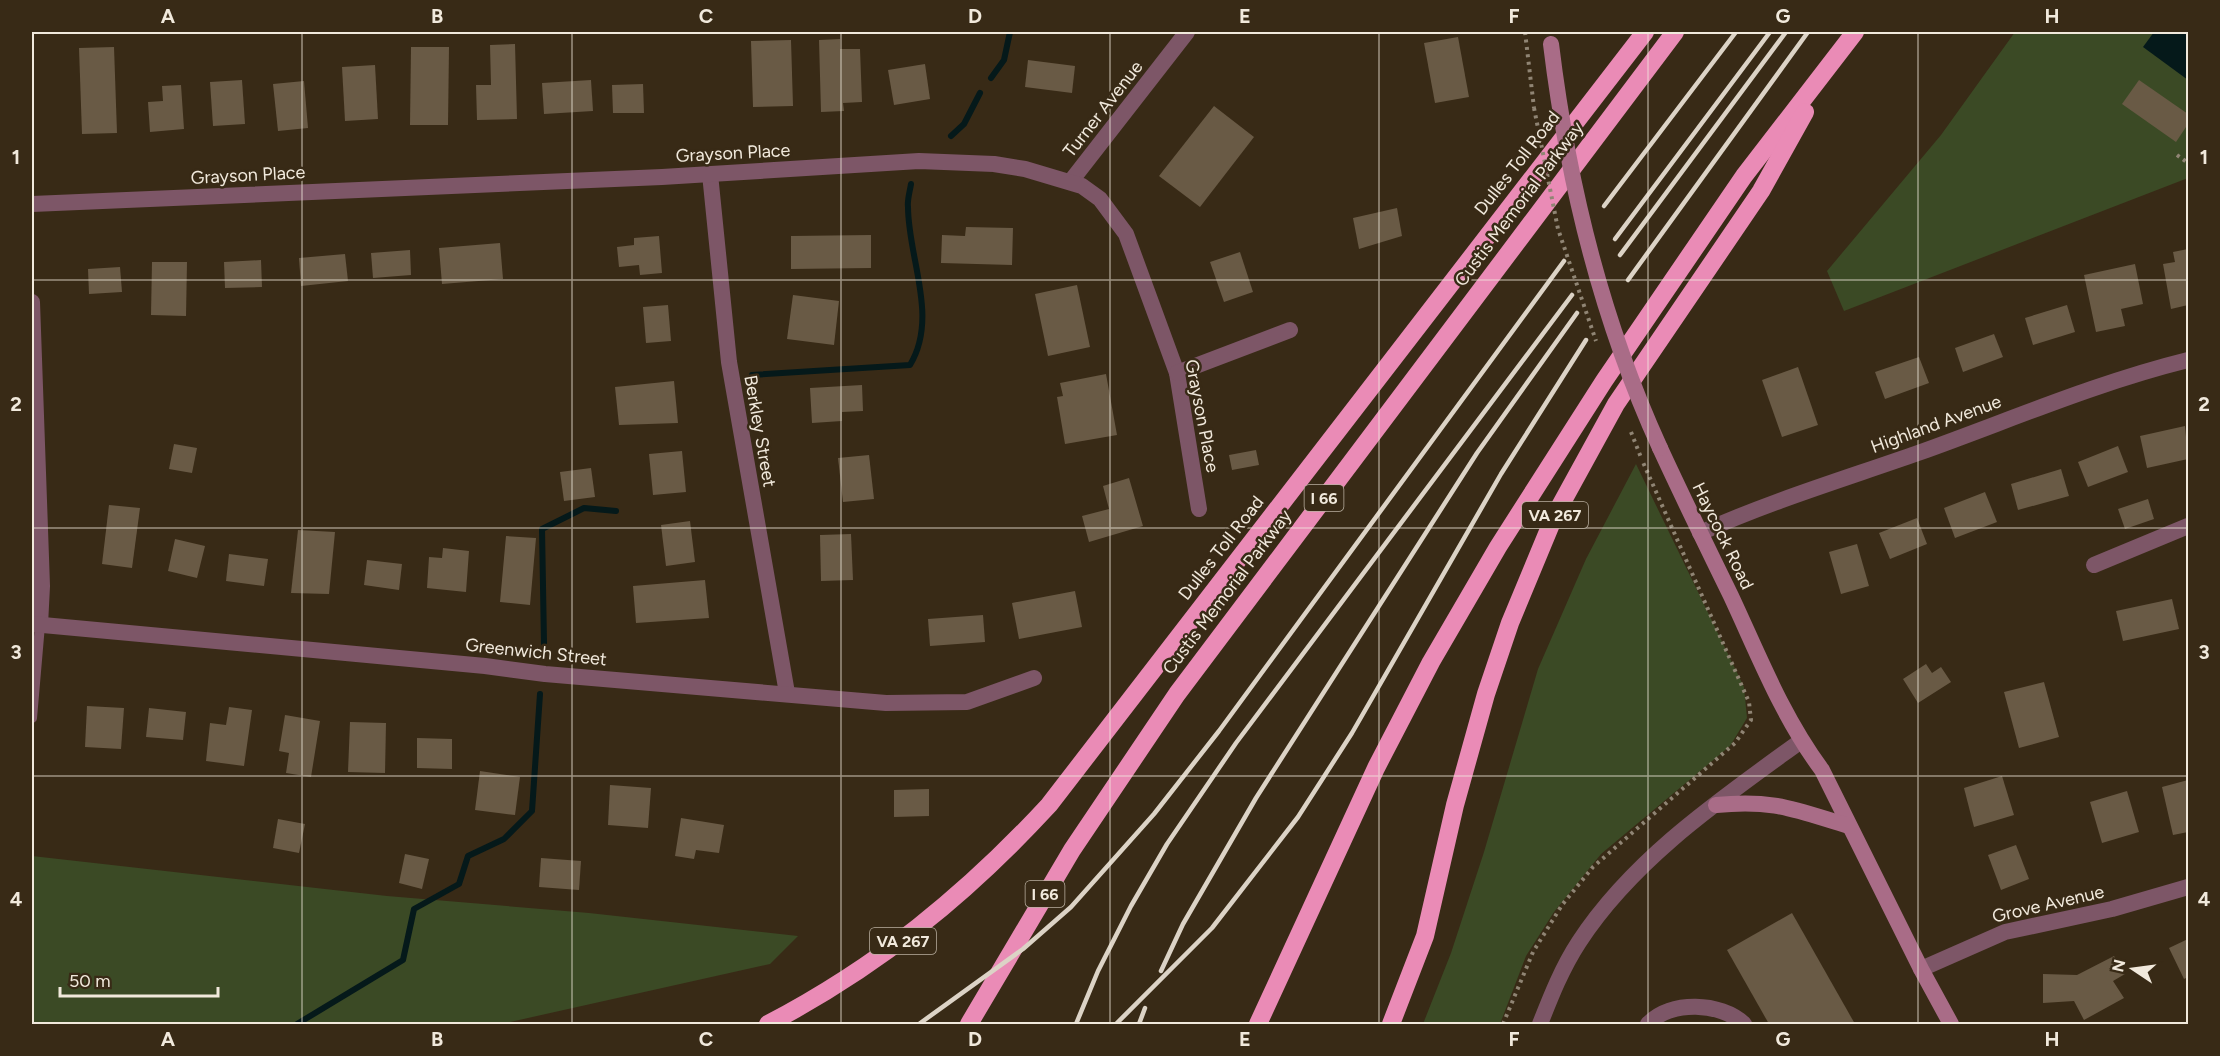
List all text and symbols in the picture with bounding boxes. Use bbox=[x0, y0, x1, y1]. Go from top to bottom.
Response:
text: A bbox=[161, 4, 176, 28]
text: B bbox=[431, 4, 443, 28]
text: C bbox=[699, 4, 713, 28]
text: D bbox=[968, 4, 982, 28]
text: E bbox=[1239, 4, 1251, 28]
text: F bbox=[1508, 4, 1520, 28]
text: G bbox=[1776, 4, 1791, 28]
text: H bbox=[2045, 4, 2060, 28]
street label: Turner Avenue bbox=[1058, 56, 1148, 162]
street label: Dulles Toll Road bbox=[1470, 107, 1564, 219]
street label: Custis Memorial Parkway bbox=[1450, 117, 1588, 291]
street label: Grayson Place bbox=[675, 139, 791, 167]
text: 1 bbox=[12, 145, 20, 169]
text: 1 bbox=[2200, 145, 2208, 169]
street label: Grayson Place bbox=[190, 161, 306, 189]
street label: Grayson Place bbox=[1180, 358, 1224, 475]
street label: Berkley Street bbox=[739, 373, 781, 489]
street label: Highland Avenue bbox=[1868, 390, 2004, 458]
text: 2 bbox=[10, 392, 22, 416]
text: 2 bbox=[2198, 392, 2210, 416]
street label: Haycock Road bbox=[1688, 479, 1758, 593]
road number: I 66 bbox=[1304, 485, 1344, 511]
street label: Dulles Toll Road bbox=[1174, 492, 1268, 604]
road number: VA 267 bbox=[1522, 502, 1588, 528]
street label: Custis Memorial Parkway bbox=[1158, 505, 1296, 679]
street label: Greenwich Street bbox=[464, 634, 608, 670]
text: 3 bbox=[10, 640, 22, 664]
text: 3 bbox=[2198, 640, 2210, 664]
street label: Grove Avenue bbox=[1990, 880, 2106, 928]
road number: I 66 bbox=[1026, 881, 1064, 907]
text: 4 bbox=[10, 887, 23, 911]
text: 4 bbox=[2198, 887, 2211, 911]
road number: VA 267 bbox=[870, 928, 936, 954]
north arrow bbox=[2103, 939, 2163, 999]
text: N bbox=[2108, 958, 2130, 974]
scale bar bbox=[60, 960, 218, 998]
text: 50 m bbox=[69, 970, 111, 992]
text: A bbox=[161, 1027, 176, 1051]
text: B bbox=[431, 1027, 443, 1051]
text: C bbox=[699, 1027, 713, 1051]
text: D bbox=[968, 1027, 982, 1051]
text: E bbox=[1239, 1027, 1251, 1051]
text: F bbox=[1508, 1027, 1520, 1051]
text: G bbox=[1776, 1027, 1791, 1051]
text: H bbox=[2045, 1027, 2060, 1051]

